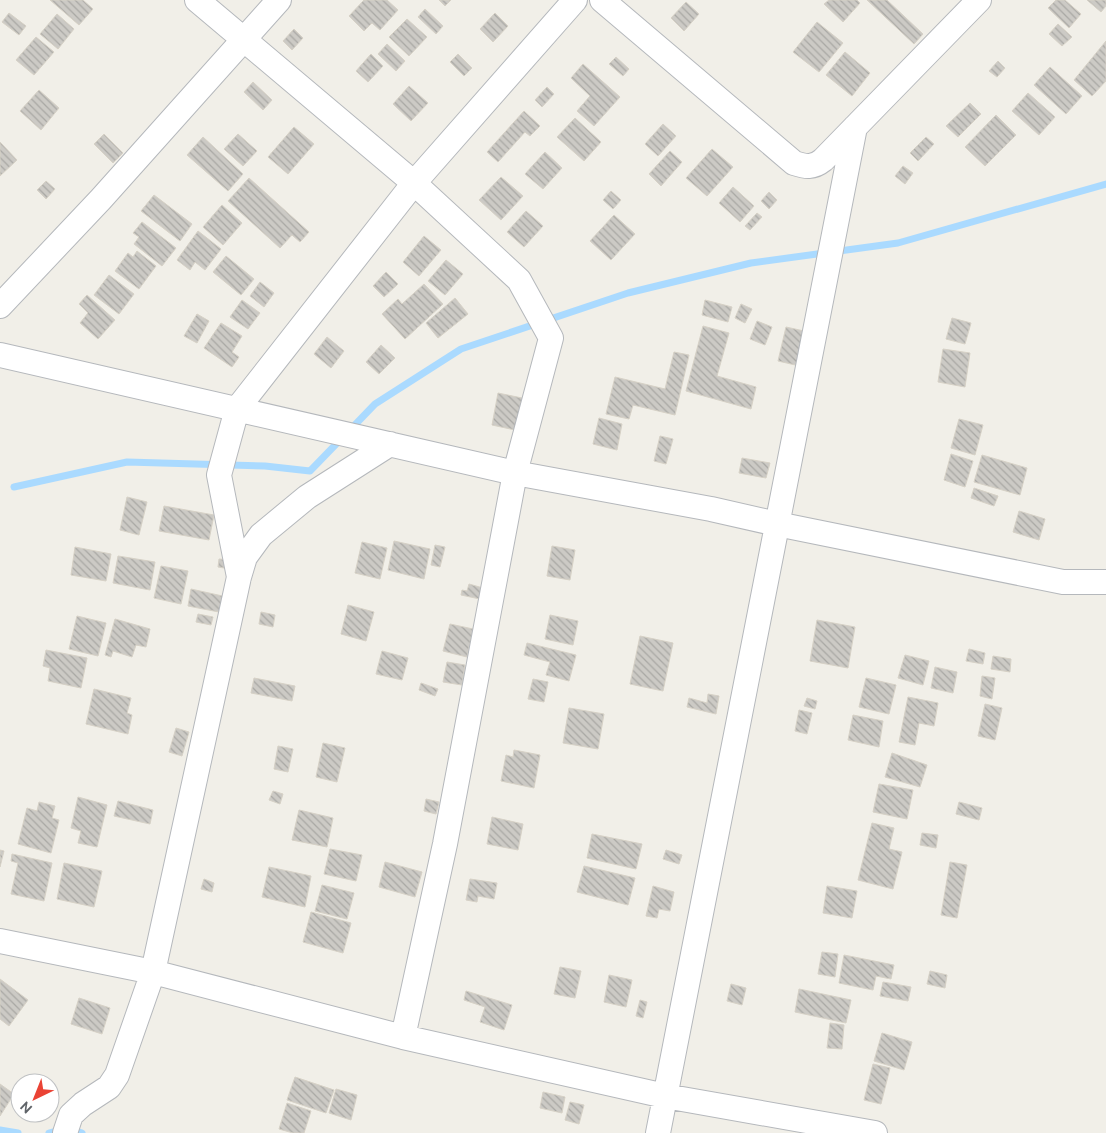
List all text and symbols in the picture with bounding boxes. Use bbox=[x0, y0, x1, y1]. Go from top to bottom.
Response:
north arrow bbox=[10, 1073, 60, 1123]
text: N bbox=[17, 1098, 35, 1117]

